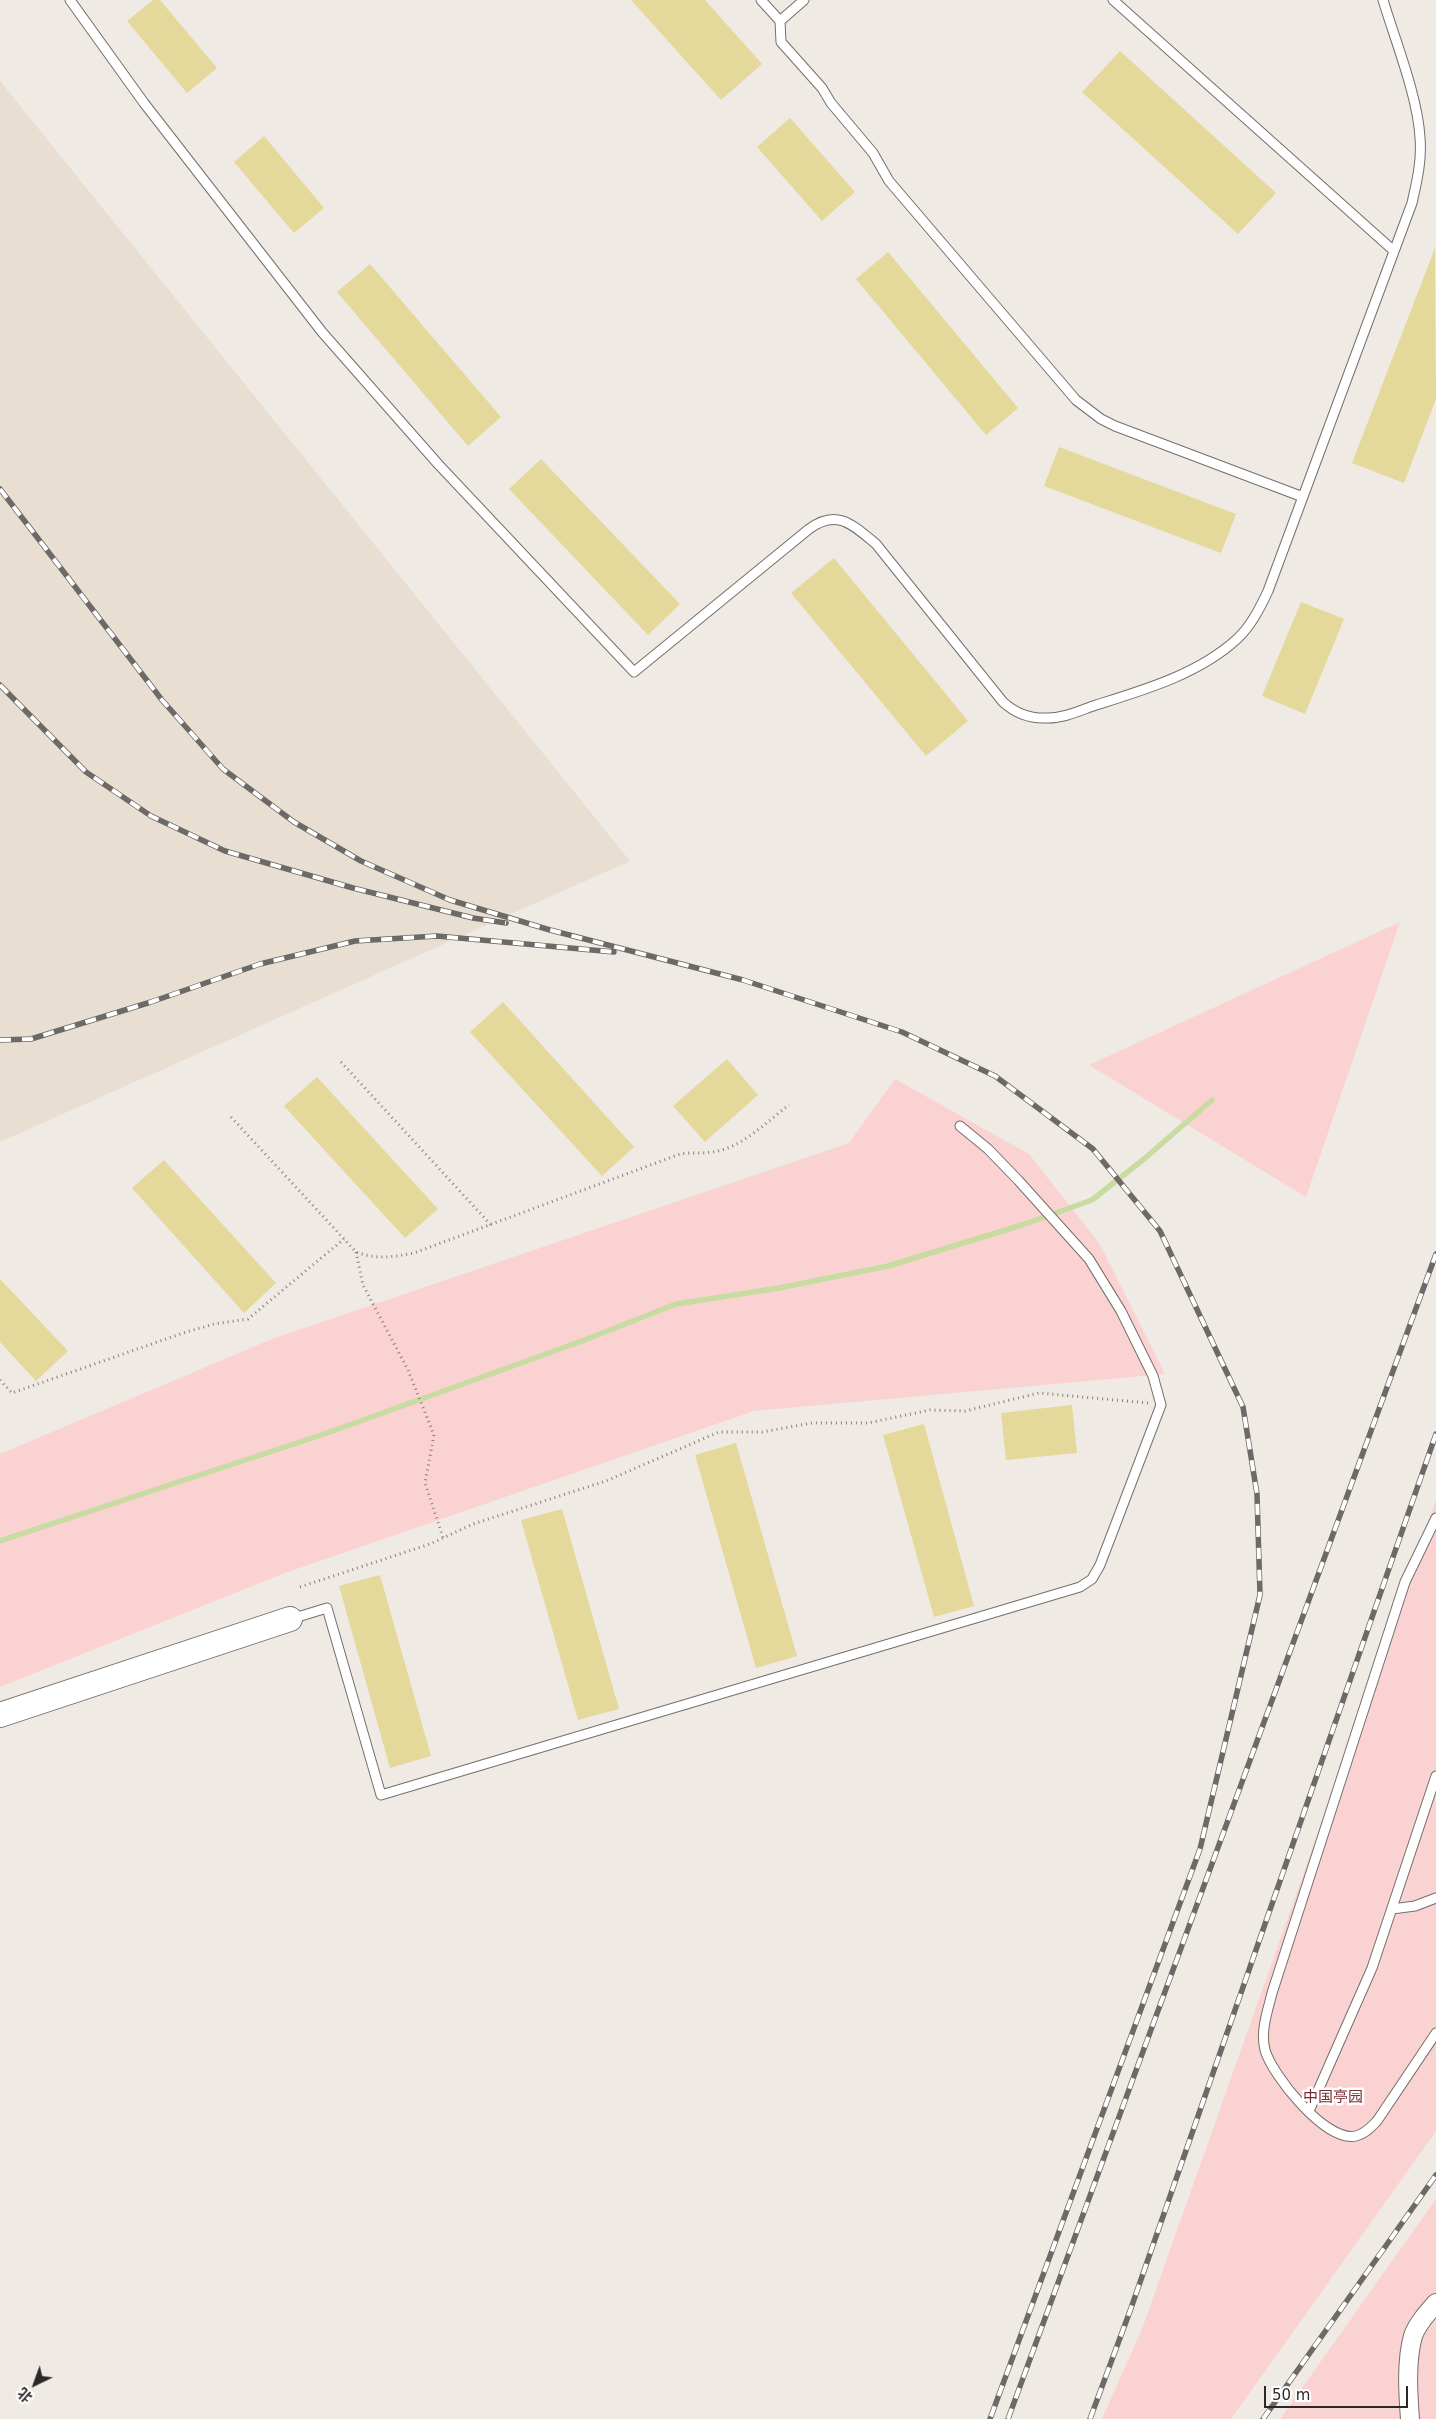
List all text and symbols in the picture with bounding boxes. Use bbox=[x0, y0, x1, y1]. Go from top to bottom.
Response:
park label: 中国亭园 bbox=[1303, 2089, 1363, 2107]
north arrow bbox=[10, 2359, 60, 2409]
scale bar bbox=[1266, 2376, 1410, 2408]
text: 北 bbox=[14, 2385, 36, 2406]
text: 50 m bbox=[1272, 2386, 1310, 2404]

